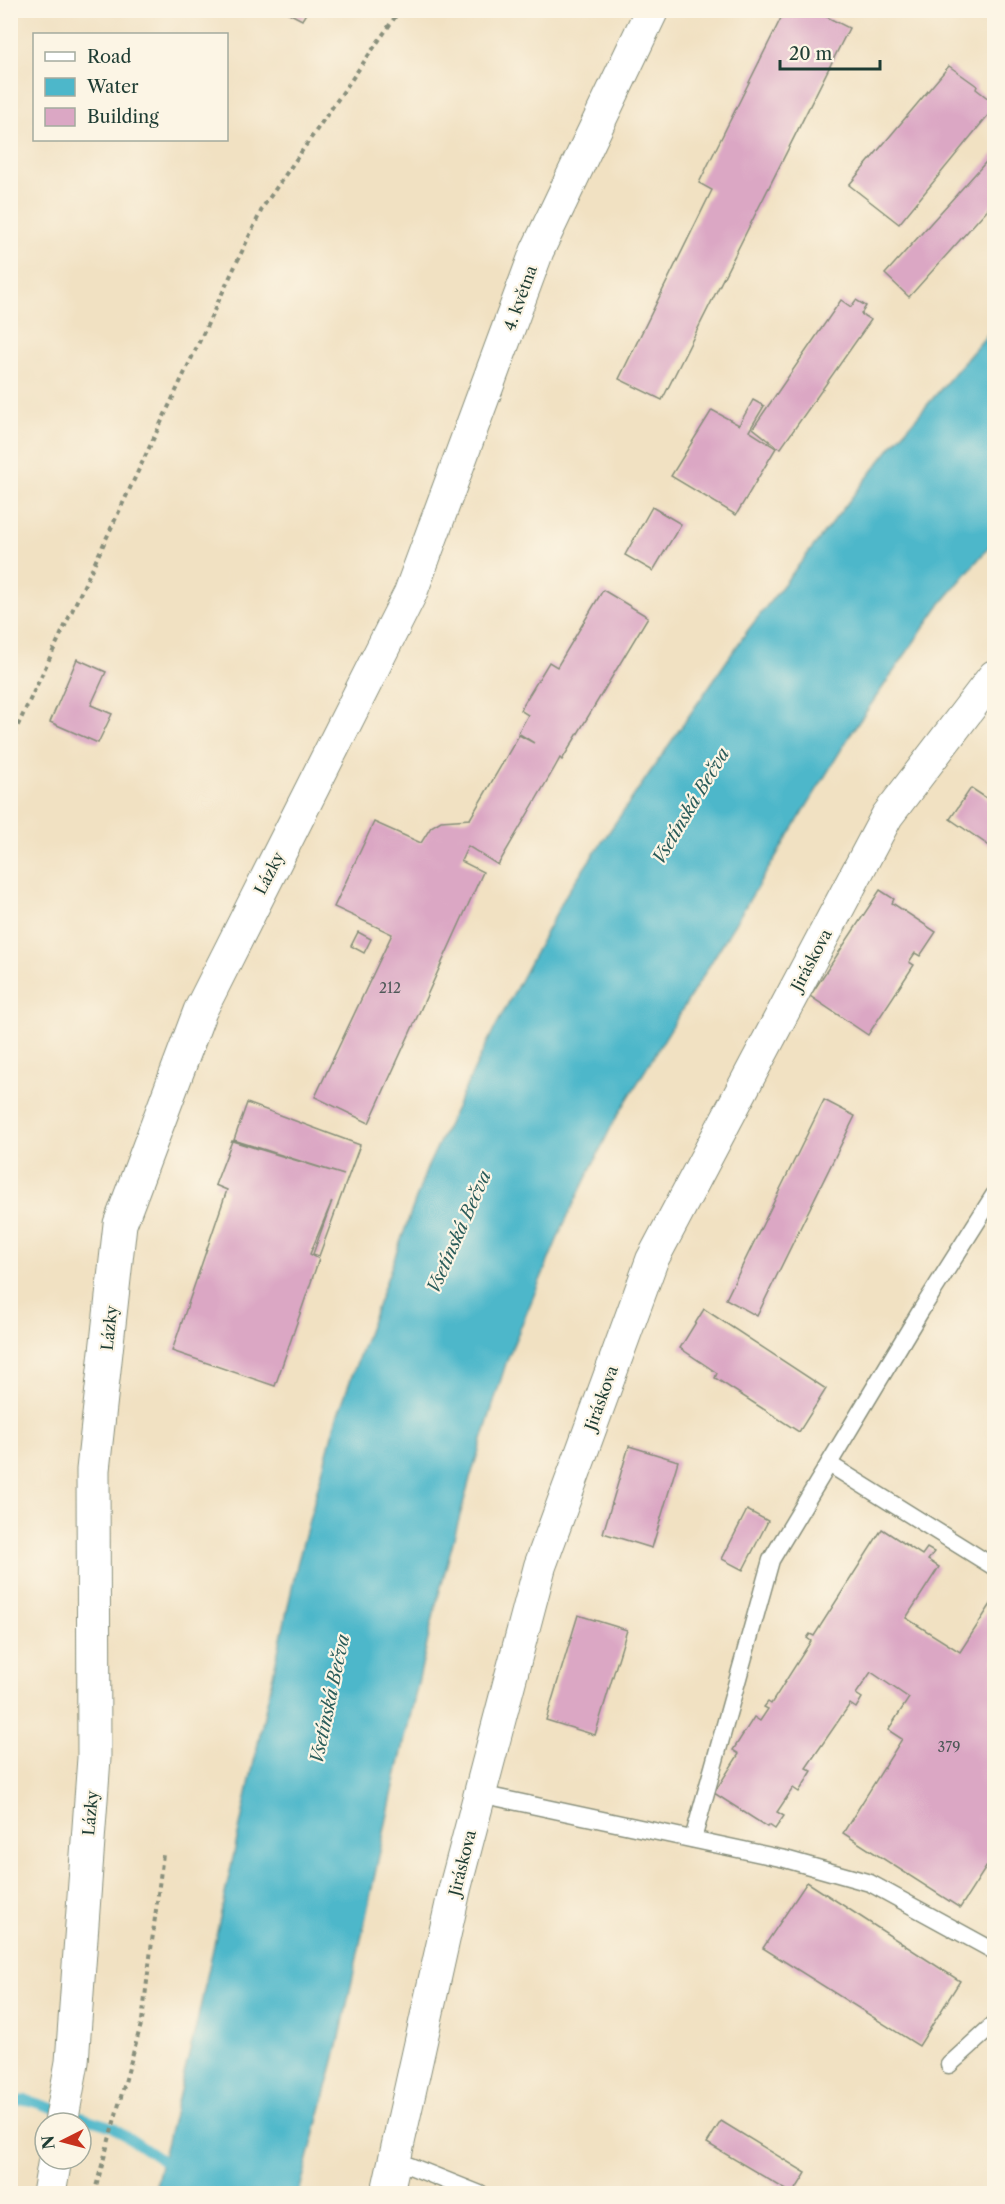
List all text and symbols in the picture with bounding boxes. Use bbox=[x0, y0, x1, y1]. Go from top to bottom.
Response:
legend bbox=[33, 33, 228, 141]
scale bar bbox=[780, 33, 880, 71]
text: 20 m bbox=[789, 43, 833, 65]
text: Road bbox=[87, 46, 132, 68]
text: Water bbox=[86, 76, 139, 98]
text: Building bbox=[87, 106, 159, 128]
street label: 4. května bbox=[499, 262, 541, 333]
water label: Vsetínská Bečva bbox=[648, 744, 735, 868]
street label: Lázky bbox=[250, 847, 289, 898]
street label: Jiráskova bbox=[785, 925, 836, 997]
house number: 212 bbox=[379, 979, 401, 997]
water label: Vsetínská Bečva bbox=[422, 1167, 496, 1297]
street label: Lázky bbox=[97, 1303, 121, 1351]
street label: Jiráskova bbox=[579, 1362, 622, 1436]
water label: Vsetínská Bečva bbox=[306, 1632, 355, 1766]
house number: 379 bbox=[938, 1738, 960, 1756]
street label: Lázky bbox=[78, 1789, 102, 1836]
street label: Jiráskova bbox=[443, 1827, 480, 1901]
north arrow bbox=[33, 2111, 93, 2171]
text: N bbox=[37, 2135, 59, 2151]

